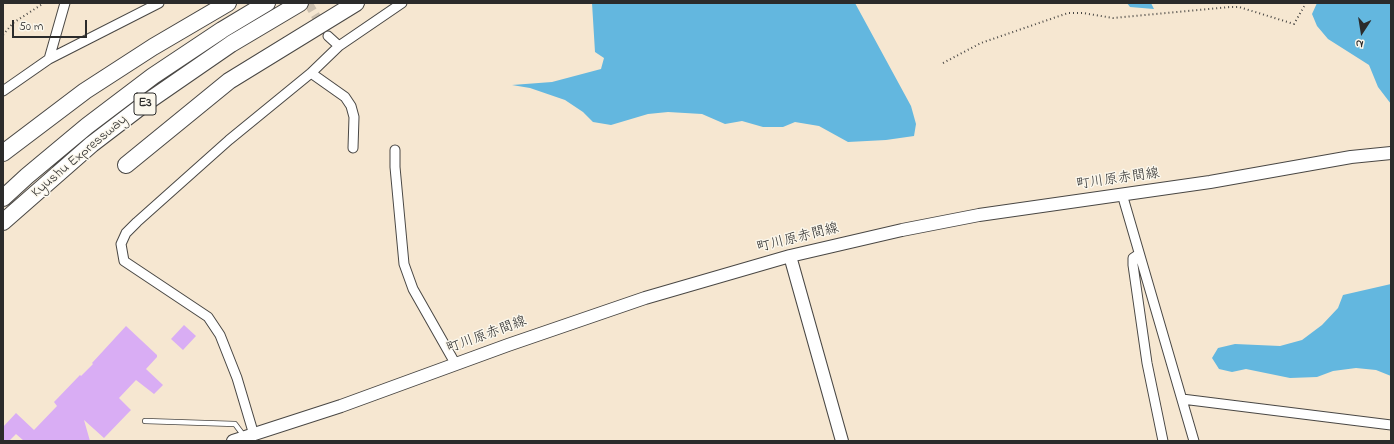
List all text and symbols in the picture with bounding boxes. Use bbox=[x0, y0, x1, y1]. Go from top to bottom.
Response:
scale bar bbox=[14, 12, 89, 38]
north arrow bbox=[1342, 12, 1382, 52]
text: 50 m bbox=[19, 18, 43, 36]
text: N bbox=[1354, 35, 1365, 52]
road number: E3 bbox=[134, 93, 156, 115]
street label: Kyushu Expressway bbox=[29, 112, 131, 202]
street label: 町川原赤間線 bbox=[1075, 166, 1161, 194]
street label: 町川原赤間線 bbox=[755, 221, 841, 257]
street label: 町川原赤間線 bbox=[445, 314, 529, 358]

